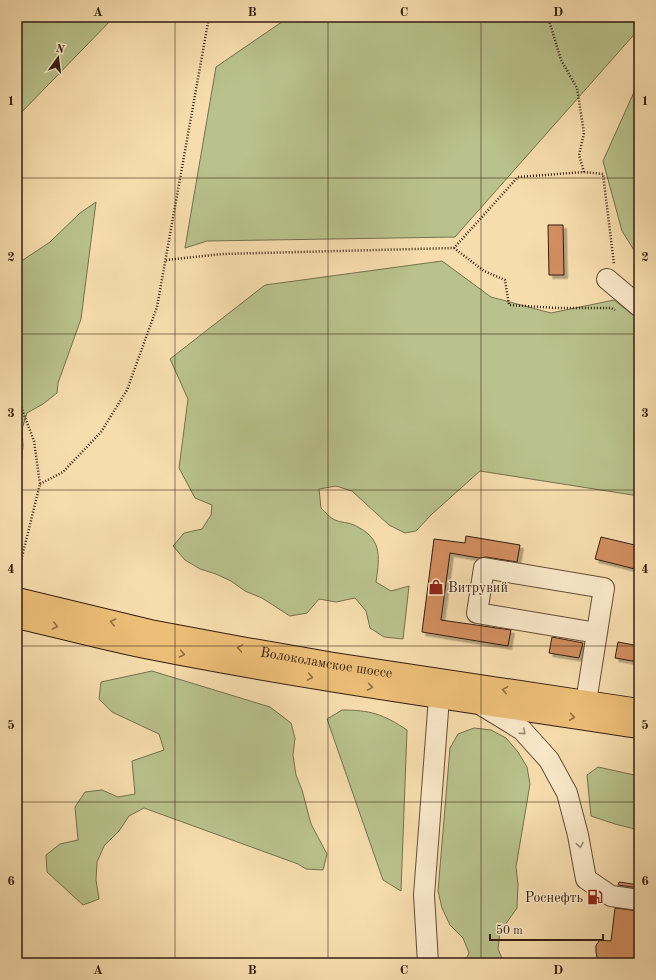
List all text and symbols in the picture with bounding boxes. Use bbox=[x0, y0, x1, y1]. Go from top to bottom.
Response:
text: A bbox=[93, 6, 103, 19]
text: B bbox=[247, 6, 257, 19]
text: C bbox=[400, 6, 408, 19]
text: D bbox=[553, 6, 563, 19]
north arrow bbox=[38, 38, 78, 78]
text: N bbox=[55, 43, 66, 56]
text: 1 bbox=[7, 95, 15, 108]
text: 1 bbox=[641, 95, 649, 108]
text: 2 bbox=[7, 251, 15, 264]
text: 2 bbox=[641, 251, 649, 264]
text: 3 bbox=[7, 407, 15, 420]
text: 3 bbox=[641, 407, 649, 420]
text: 4 bbox=[7, 563, 15, 576]
text: 4 bbox=[641, 563, 649, 576]
shop icon: Витрувий bbox=[427, 578, 445, 596]
place label: Витрувий bbox=[448, 581, 508, 595]
one-way arrow bbox=[110, 618, 116, 626]
one-way arrow bbox=[52, 621, 58, 629]
one-way arrow bbox=[237, 644, 243, 652]
street label: Волоколамское шоссе bbox=[259, 645, 393, 681]
one-way arrow bbox=[179, 649, 185, 658]
one-way arrow bbox=[307, 672, 313, 681]
one-way arrow bbox=[367, 682, 373, 691]
one-way arrow bbox=[502, 686, 509, 695]
one-way arrow bbox=[569, 712, 575, 721]
text: 5 bbox=[7, 719, 15, 732]
text: 5 bbox=[641, 719, 649, 732]
one-way arrow bbox=[518, 727, 525, 734]
one-way arrow bbox=[575, 842, 583, 848]
text: 6 bbox=[7, 875, 15, 888]
text: 6 bbox=[641, 875, 649, 888]
fuel station icon: Роснефть bbox=[586, 888, 604, 906]
place label: Роснефть bbox=[525, 891, 583, 906]
scale bar bbox=[490, 916, 603, 942]
text: 50 m bbox=[496, 924, 523, 937]
text: A bbox=[93, 964, 103, 977]
text: B bbox=[247, 964, 257, 977]
text: C bbox=[400, 964, 408, 977]
text: D bbox=[553, 964, 563, 977]

